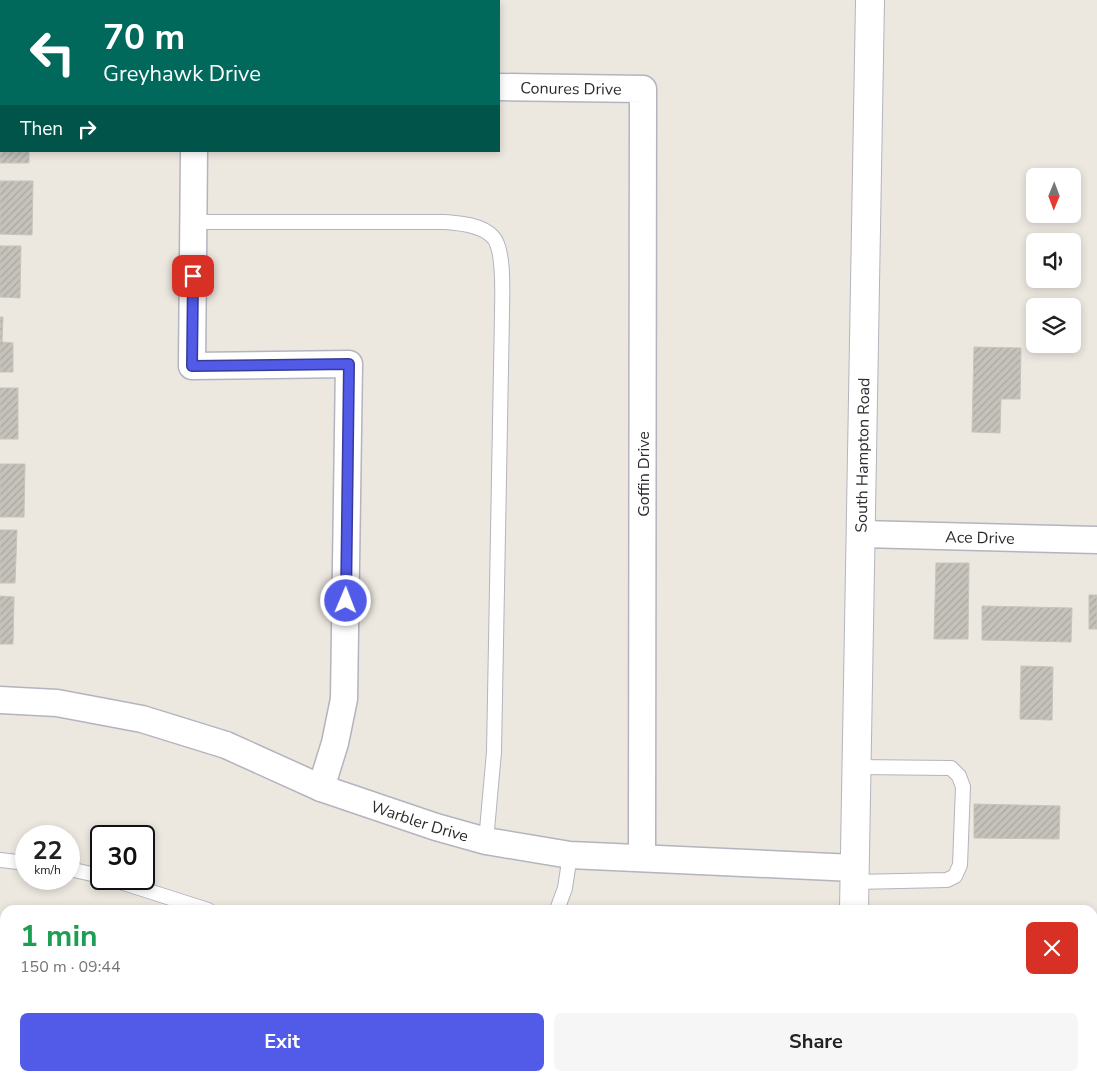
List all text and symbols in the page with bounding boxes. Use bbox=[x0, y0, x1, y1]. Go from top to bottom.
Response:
text: 70 m bbox=[103, 14, 185, 61]
icon: left bbox=[20, 20, 85, 85]
text: Greyhawk Drive bbox=[103, 59, 261, 89]
street label: Conures Drive bbox=[520, 77, 622, 101]
icon: right bbox=[73, 115, 101, 143]
text: Then bbox=[20, 116, 63, 142]
north arrow bbox=[1026, 168, 1081, 222]
map controls bbox=[1026, 168, 1081, 353]
button: sound bbox=[1026, 233, 1081, 288]
pin bbox=[172, 255, 214, 297]
icon: arrive bbox=[179, 262, 207, 290]
button: layers bbox=[1026, 298, 1081, 353]
street label: South Hampton Road bbox=[851, 377, 875, 533]
street label: Goffin Drive bbox=[633, 431, 655, 517]
street label: Ace Drive bbox=[945, 526, 1015, 550]
position arrow bbox=[319, 574, 371, 626]
street label: Warbler Drive bbox=[368, 796, 471, 848]
speed limit sign: 30 bbox=[90, 825, 155, 890]
text: 22 bbox=[32, 834, 63, 868]
text: km/h bbox=[34, 862, 61, 878]
text: 1 min bbox=[20, 916, 98, 957]
button: close bbox=[1026, 922, 1078, 974]
text: 150 m · 09:44 bbox=[20, 956, 121, 978]
button: Exit bbox=[20, 1013, 544, 1071]
button: Share bbox=[554, 1013, 1078, 1071]

